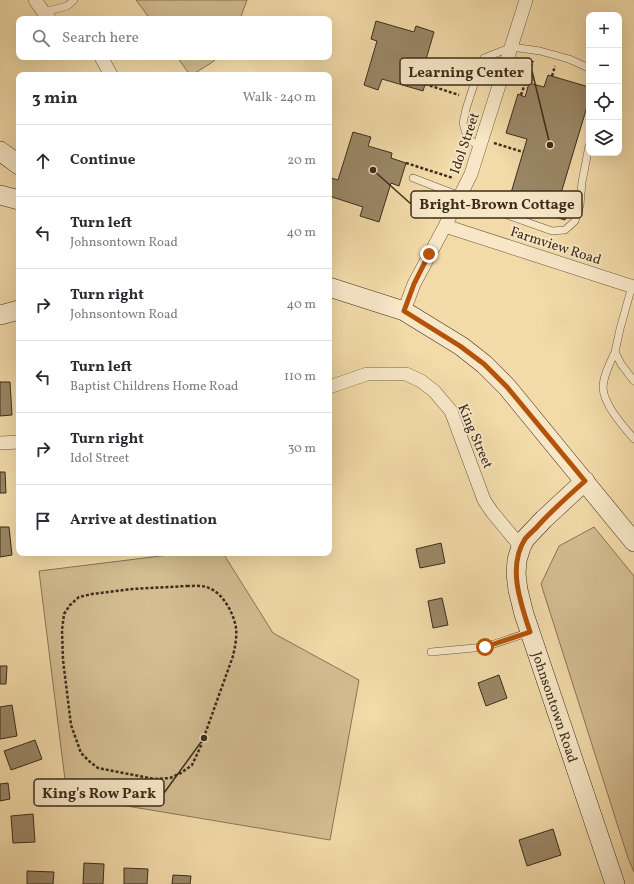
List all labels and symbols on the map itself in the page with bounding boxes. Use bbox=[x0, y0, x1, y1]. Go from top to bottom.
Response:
callout: Learning Center bbox=[400, 58, 532, 85]
text: Learning Center bbox=[408, 63, 524, 84]
street label: Idol Street bbox=[446, 110, 485, 177]
callout: Bright-Brown Cottage bbox=[411, 191, 582, 218]
text: Bright-Brown Cottage bbox=[419, 195, 575, 216]
street label: Farmview Road bbox=[508, 223, 604, 270]
route end bbox=[420, 245, 438, 263]
street label: King Street bbox=[452, 401, 497, 472]
route start bbox=[476, 638, 494, 656]
street label: Johnsontown Road bbox=[526, 649, 581, 766]
callout: King's Row Park bbox=[34, 779, 164, 806]
text: King's Row Park bbox=[42, 784, 156, 805]

